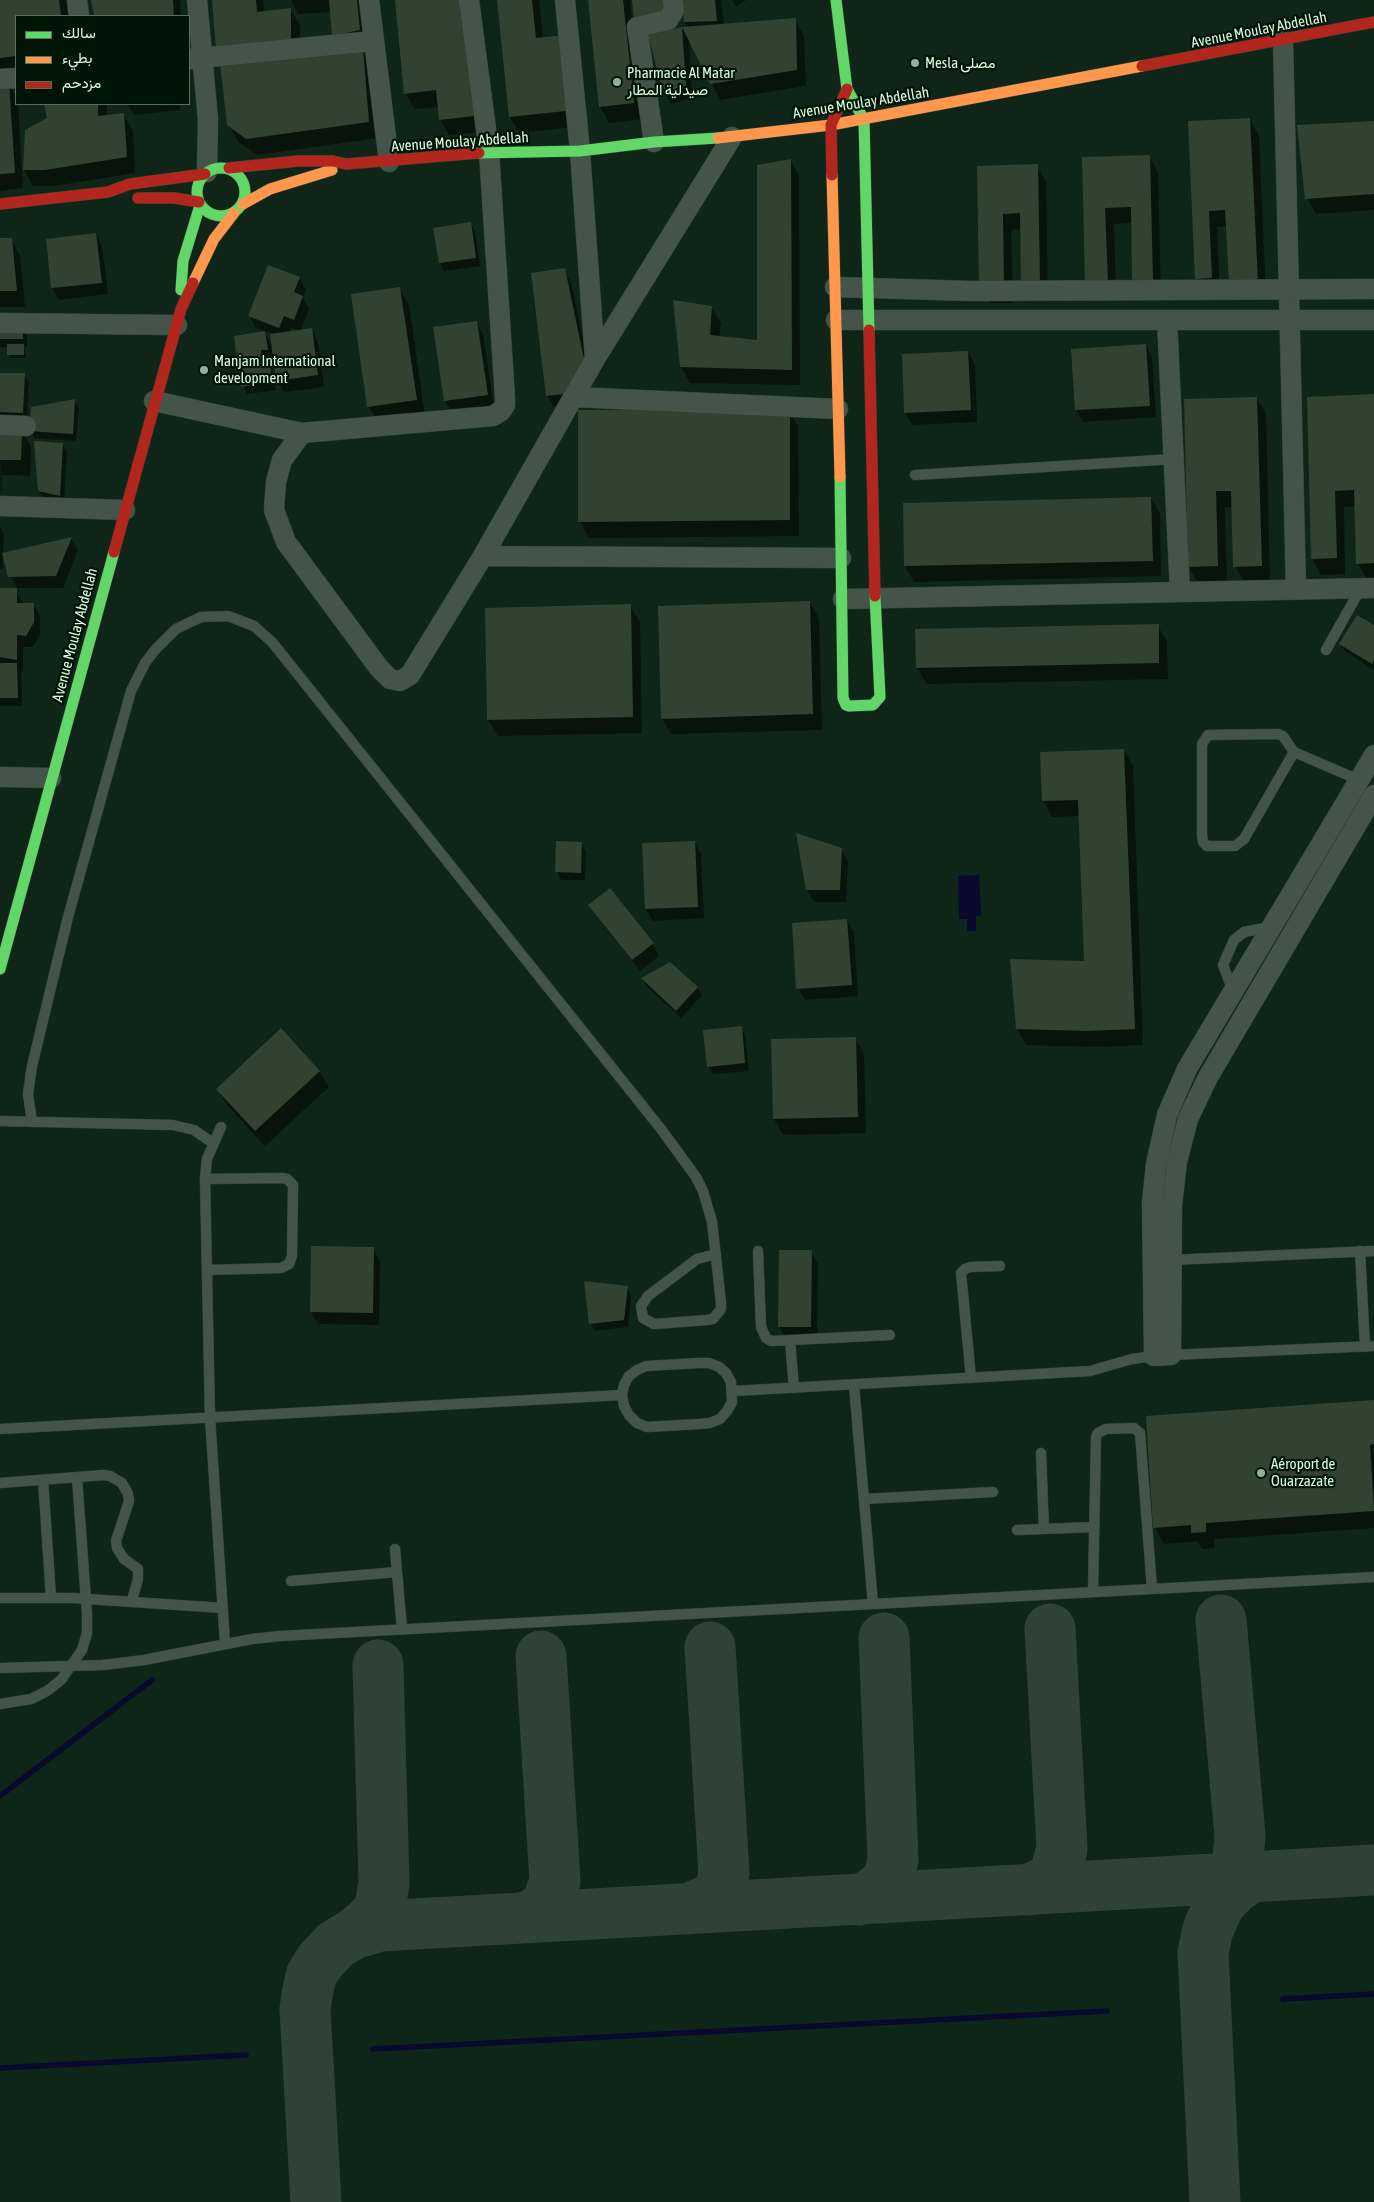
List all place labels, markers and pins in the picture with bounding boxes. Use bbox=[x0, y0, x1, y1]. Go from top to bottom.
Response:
place label: Mesla مصلى bbox=[925, 54, 996, 72]
marker: Mesla مصلى bbox=[909, 57, 921, 69]
place label: Pharmacie Al Matar صيدلية المطار bbox=[627, 64, 735, 99]
marker: Pharmacie Al Matar صيدلية المطار bbox=[611, 76, 623, 88]
place label: Manjam International development bbox=[214, 352, 335, 387]
marker: Manjam International development bbox=[198, 364, 210, 376]
place label: Aéroport de Ouarzazate bbox=[1271, 1455, 1335, 1490]
marker: Aéroport de Ouarzazate bbox=[1255, 1467, 1267, 1479]

